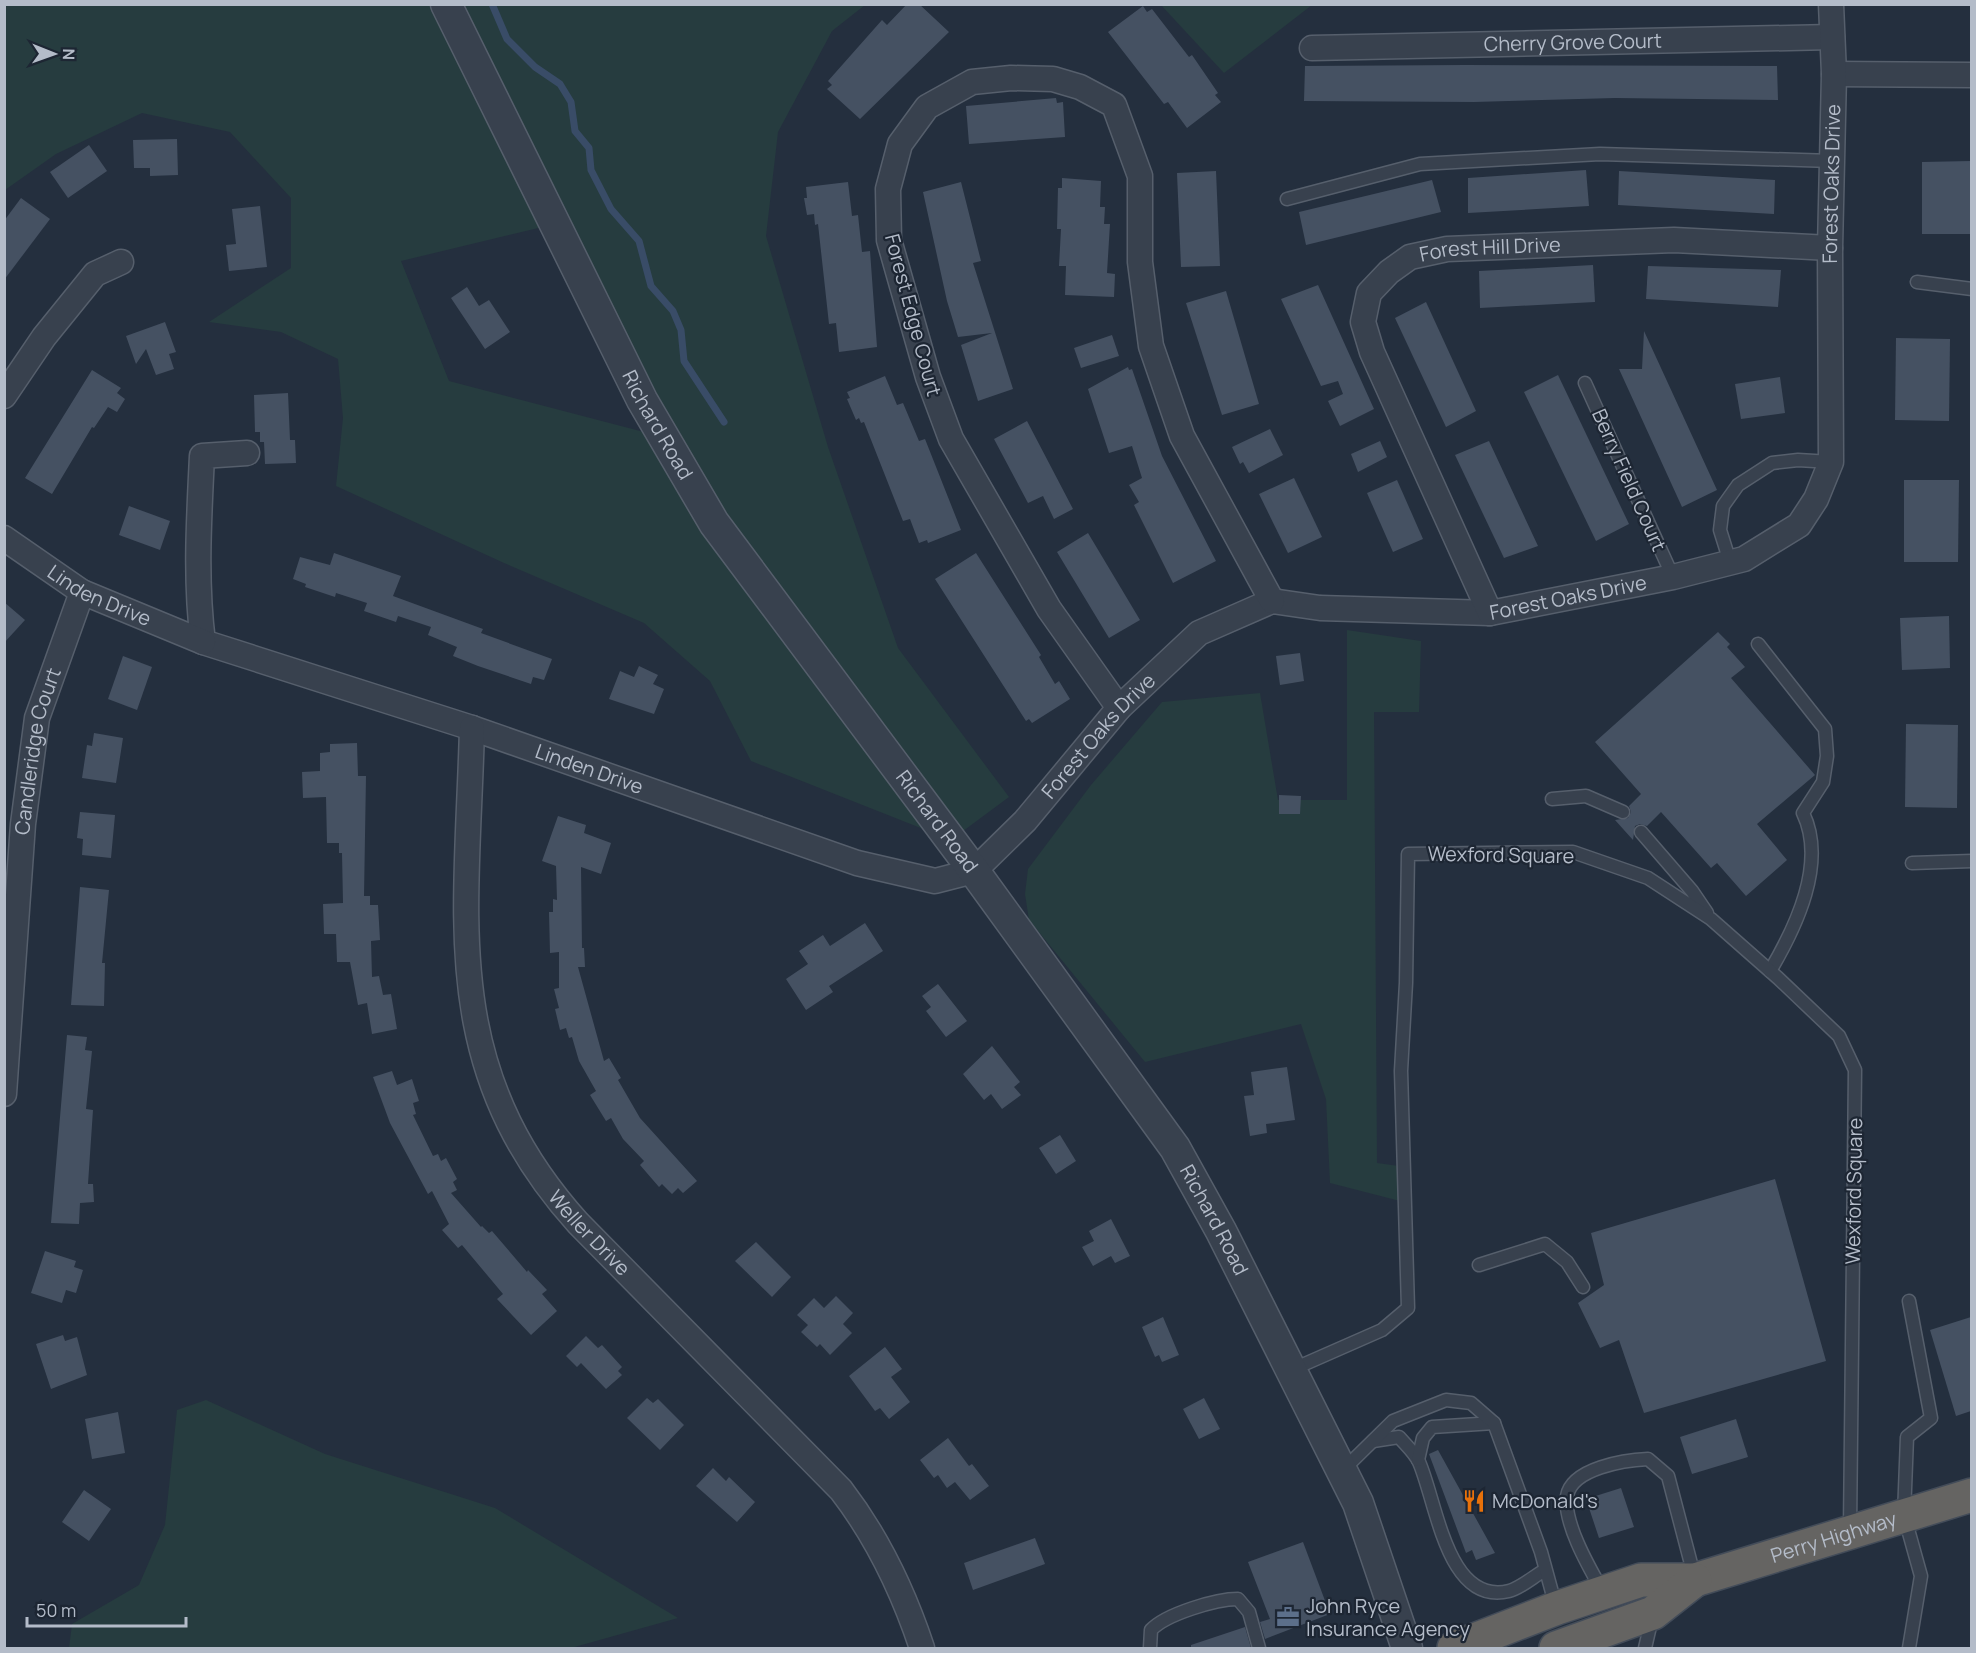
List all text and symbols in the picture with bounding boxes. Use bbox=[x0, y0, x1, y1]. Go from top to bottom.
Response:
north arrow bbox=[24, 24, 84, 84]
street label: Cherry Grove Court bbox=[1484, 27, 1662, 57]
text: N bbox=[58, 48, 80, 60]
street label: Forest Oaks Drive bbox=[1816, 104, 1846, 264]
street label: Forest Edge Court bbox=[879, 231, 948, 399]
street label: Forest Hill Drive bbox=[1417, 231, 1561, 268]
street label: Richard Road bbox=[616, 365, 700, 484]
street label: Berry Field Court bbox=[1586, 404, 1673, 555]
street label: Linden Drive bbox=[42, 558, 155, 632]
street label: Forest Oaks Drive bbox=[1487, 569, 1649, 626]
street label: Candleridge Court bbox=[8, 664, 67, 836]
street label: Forest Oaks Drive bbox=[1035, 667, 1161, 804]
street label: Linden Drive bbox=[532, 737, 647, 800]
street label: Richard Road bbox=[890, 764, 985, 878]
street label: Wexford Square bbox=[1427, 840, 1575, 869]
street label: Wexford Square bbox=[1839, 1117, 1868, 1265]
street label: Richard Road bbox=[1174, 1160, 1255, 1280]
street label: Weller Drive bbox=[543, 1184, 636, 1281]
place label: McDonald's bbox=[1492, 1487, 1598, 1514]
restaurant icon: McDonald's bbox=[1461, 1488, 1487, 1514]
street label: Perry Highway bbox=[1767, 1505, 1900, 1569]
scale bar bbox=[27, 1590, 186, 1628]
place label: John Ryce Insurance Agency bbox=[1306, 1592, 1471, 1642]
text: 50 m bbox=[36, 1598, 76, 1622]
office icon: John Ryce Insurance Agency bbox=[1275, 1604, 1301, 1630]

